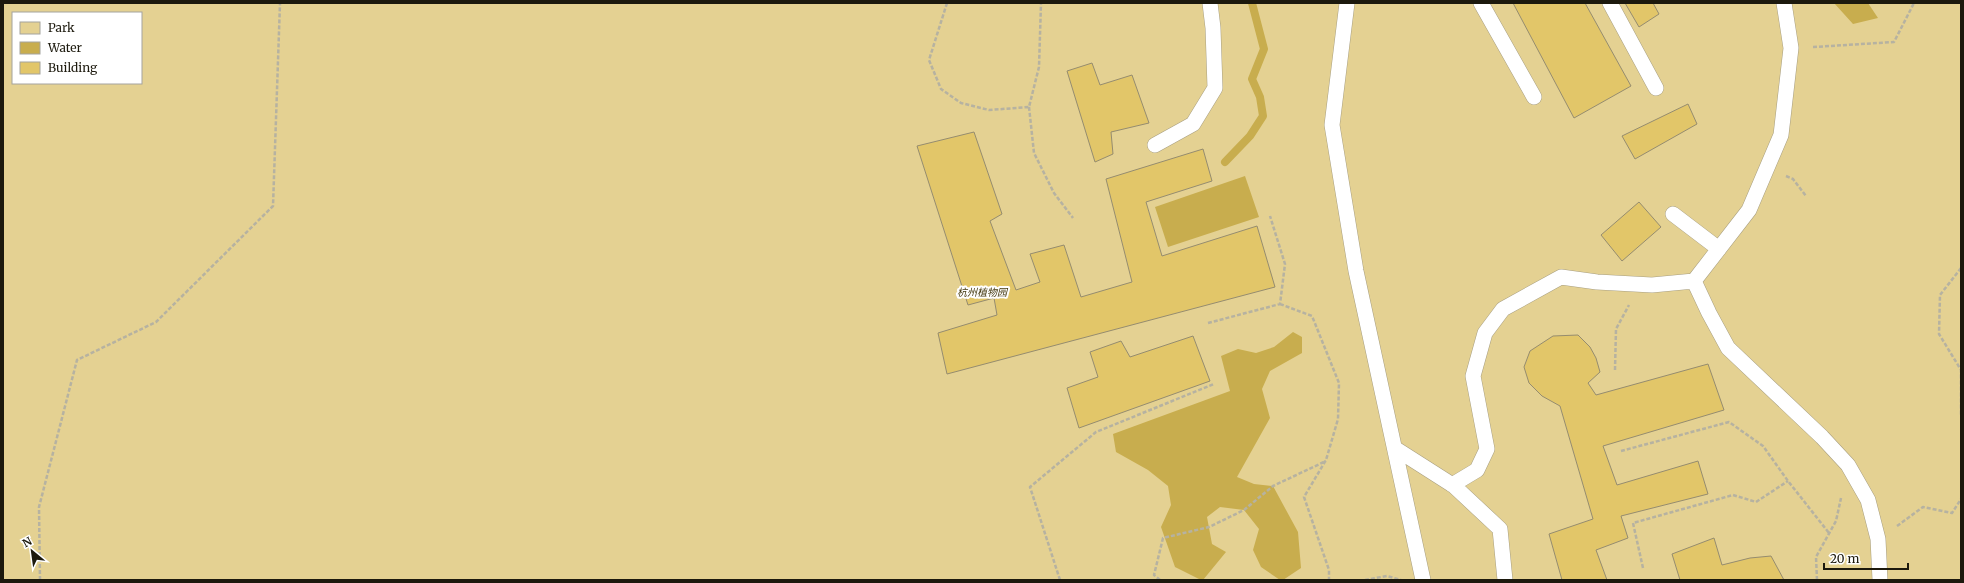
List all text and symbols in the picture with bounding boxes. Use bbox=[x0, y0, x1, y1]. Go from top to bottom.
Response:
legend bbox=[12, 12, 142, 84]
text: Park bbox=[48, 20, 75, 35]
text: Water bbox=[47, 40, 83, 55]
text: Building bbox=[48, 60, 98, 75]
park label: 杭州植物园 bbox=[957, 286, 1009, 299]
north arrow bbox=[12, 531, 52, 571]
text: N bbox=[20, 534, 35, 550]
scale bar bbox=[1824, 545, 1908, 571]
text: 20 m bbox=[1830, 551, 1859, 566]

